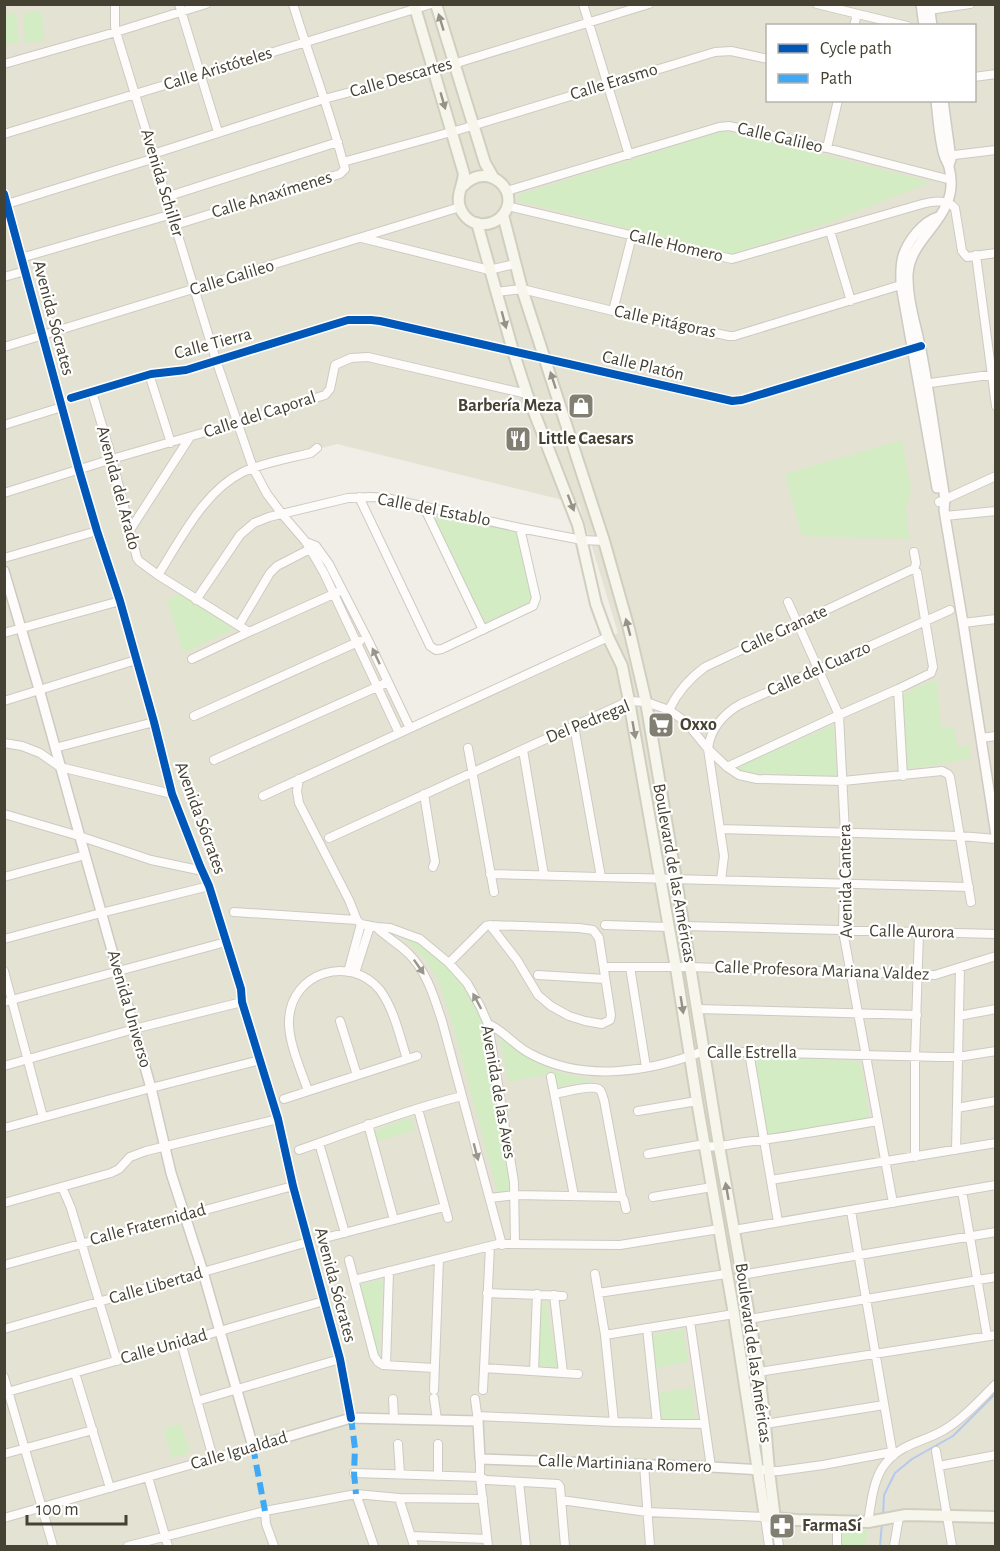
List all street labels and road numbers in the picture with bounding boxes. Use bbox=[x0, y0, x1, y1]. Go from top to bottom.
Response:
street label: Calle Aristóteles bbox=[162, 44, 274, 94]
street label: Calle Descartes bbox=[348, 55, 454, 101]
street label: Calle Erasmo bbox=[568, 60, 660, 104]
street label: Calle Galileo bbox=[736, 119, 825, 157]
street label: Avenida Schiller bbox=[137, 127, 187, 239]
street label: Calle Anaxímenes bbox=[210, 168, 334, 222]
street label: Calle Homero bbox=[627, 226, 725, 266]
street label: Calle Galileo bbox=[188, 257, 276, 299]
street label: Avenida Sócrates bbox=[29, 259, 77, 377]
street label: Calle Pitágoras bbox=[612, 302, 718, 342]
street label: Calle Tierra bbox=[172, 325, 254, 363]
street label: Calle Platón bbox=[600, 348, 686, 384]
street label: Calle del Caporal bbox=[202, 388, 318, 442]
street label: Avenida del Arado bbox=[93, 424, 143, 552]
street label: Calle del Establo bbox=[376, 490, 492, 530]
street label: Calle Granate bbox=[738, 602, 830, 658]
street label: Calle del Cuarzo bbox=[765, 638, 874, 700]
street label: Del Pedregal bbox=[543, 697, 633, 747]
street label: Avenida Sócrates bbox=[171, 759, 229, 877]
street label: Boulevard de las Américas bbox=[649, 782, 699, 964]
street label: Avenida Cantera bbox=[836, 824, 856, 938]
street label: Calle Aurora bbox=[869, 922, 955, 942]
street label: Avenida Universo bbox=[104, 948, 154, 1070]
street label: Calle Profesora Mariana Valdez bbox=[714, 958, 930, 984]
street label: Avenida de las Aves bbox=[477, 1024, 519, 1160]
street label: Calle Estrella bbox=[707, 1044, 797, 1062]
street label: Calle Fraternidad bbox=[88, 1201, 208, 1249]
street label: Avenida Sócrates bbox=[311, 1226, 359, 1344]
street label: Boulevard de las Américas bbox=[731, 1262, 775, 1444]
street label: Calle Libertad bbox=[107, 1264, 205, 1308]
street label: Calle Unidad bbox=[119, 1326, 209, 1368]
street label: Calle Igualdad bbox=[189, 1429, 289, 1473]
street label: Calle Martiniana Romero bbox=[538, 1452, 712, 1476]

